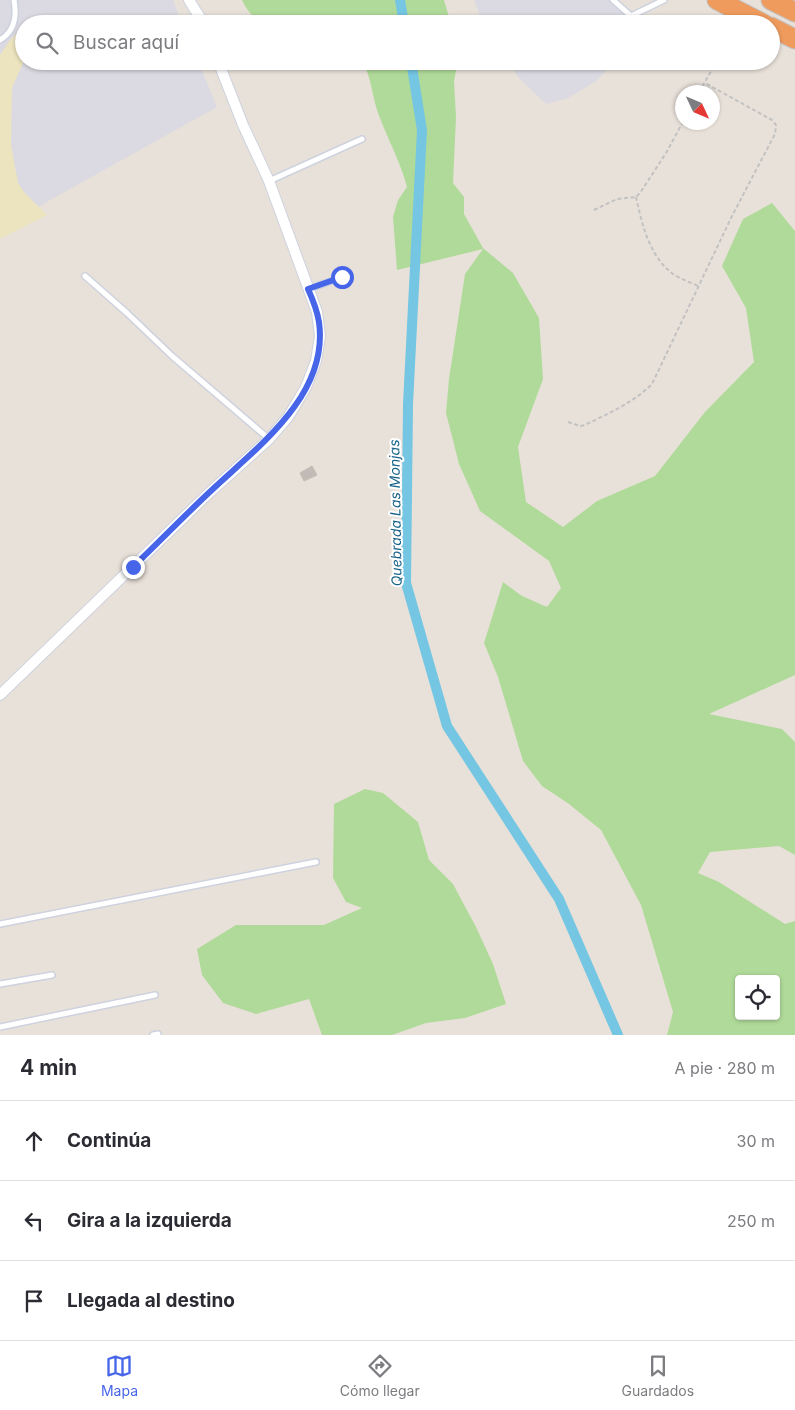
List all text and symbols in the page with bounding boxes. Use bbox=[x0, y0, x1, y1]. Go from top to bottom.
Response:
search box bbox=[15, 15, 780, 70]
icon: search bbox=[33, 29, 61, 57]
text: Buscar aquí bbox=[73, 31, 179, 54]
north arrow bbox=[675, 85, 720, 130]
route start bbox=[331, 266, 354, 289]
water label: Quebrada Las Monjas bbox=[385, 439, 405, 587]
route end bbox=[122, 556, 145, 579]
map controls bbox=[735, 975, 780, 1020]
button: locate bbox=[735, 975, 780, 1020]
text: 4 min bbox=[20, 1055, 77, 1080]
text: A pie · 280 m bbox=[675, 1058, 775, 1078]
icon: ahead bbox=[20, 1127, 48, 1155]
text: Continúa bbox=[67, 1129, 151, 1152]
text: 30 m bbox=[737, 1131, 775, 1151]
icon: left bbox=[20, 1207, 48, 1235]
text: Gira a la izquierda bbox=[67, 1209, 232, 1232]
text: 250 m bbox=[727, 1211, 775, 1231]
icon: arrive bbox=[20, 1287, 48, 1315]
text: Llegada al destino bbox=[67, 1289, 235, 1312]
tab: Mapa bbox=[101, 1352, 138, 1399]
tab: Cómo llegar bbox=[340, 1352, 420, 1399]
tab: Guardados bbox=[622, 1352, 694, 1399]

